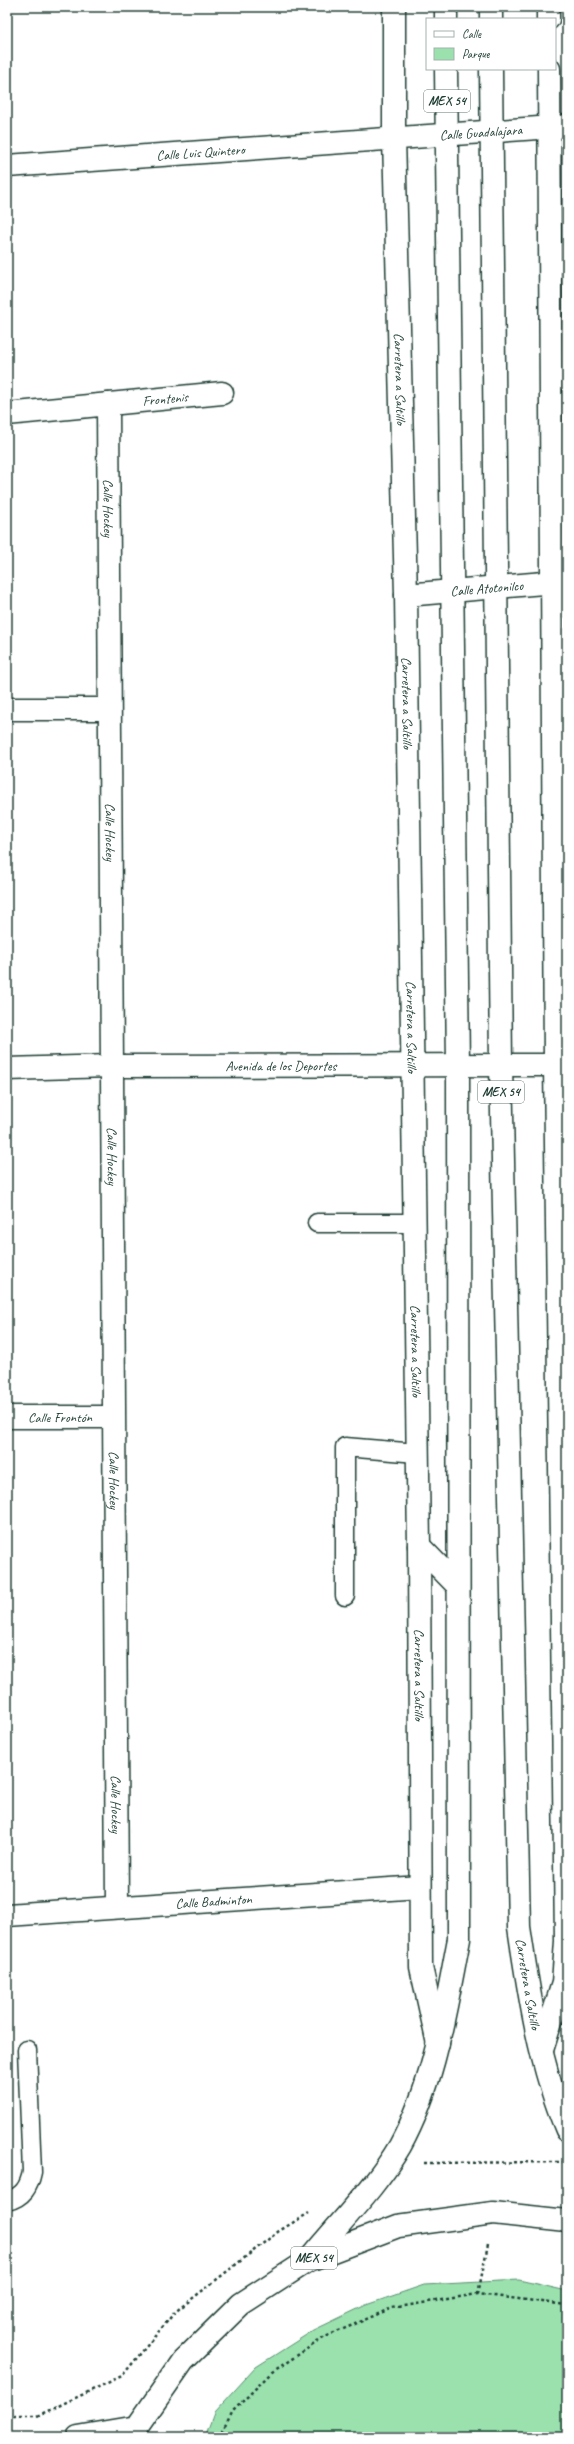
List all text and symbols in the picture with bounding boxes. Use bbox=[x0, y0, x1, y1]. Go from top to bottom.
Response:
legend bbox=[426, 18, 556, 70]
text: Calle bbox=[462, 26, 482, 42]
text: Parque bbox=[462, 46, 491, 62]
road number: MEX 54 bbox=[424, 90, 470, 112]
street label: Calle Guadalajara bbox=[439, 121, 524, 144]
street label: Calle Luis Quintero bbox=[156, 140, 247, 164]
street label: Carretera a Saltillo bbox=[391, 333, 410, 427]
street label: Frontenis bbox=[142, 388, 190, 409]
street label: Calle Hockey bbox=[100, 479, 117, 538]
street label: Calle Atotonilco bbox=[450, 576, 525, 600]
street label: Carretera a Saltillo bbox=[398, 657, 417, 751]
street label: Calle Hockey bbox=[102, 803, 119, 862]
street label: Carretera a Saltillo bbox=[403, 981, 421, 1075]
street label: Avenida de los Deportes bbox=[226, 1057, 338, 1074]
road number: MEX 54 bbox=[478, 1081, 524, 1103]
street label: Calle Hockey bbox=[104, 1127, 121, 1186]
street label: Carretera a Saltillo bbox=[407, 1305, 425, 1399]
street label: Calle Frontón bbox=[28, 1409, 93, 1426]
street label: Calle Hockey bbox=[106, 1451, 123, 1510]
street label: Carretera a Saltillo bbox=[411, 1629, 428, 1723]
street label: Calle Hockey bbox=[108, 1775, 125, 1834]
street label: Calle Badminton bbox=[175, 1890, 253, 1912]
street label: Carretera a Saltillo bbox=[512, 1937, 545, 2033]
road number: MEX 54 bbox=[291, 2247, 337, 2269]

